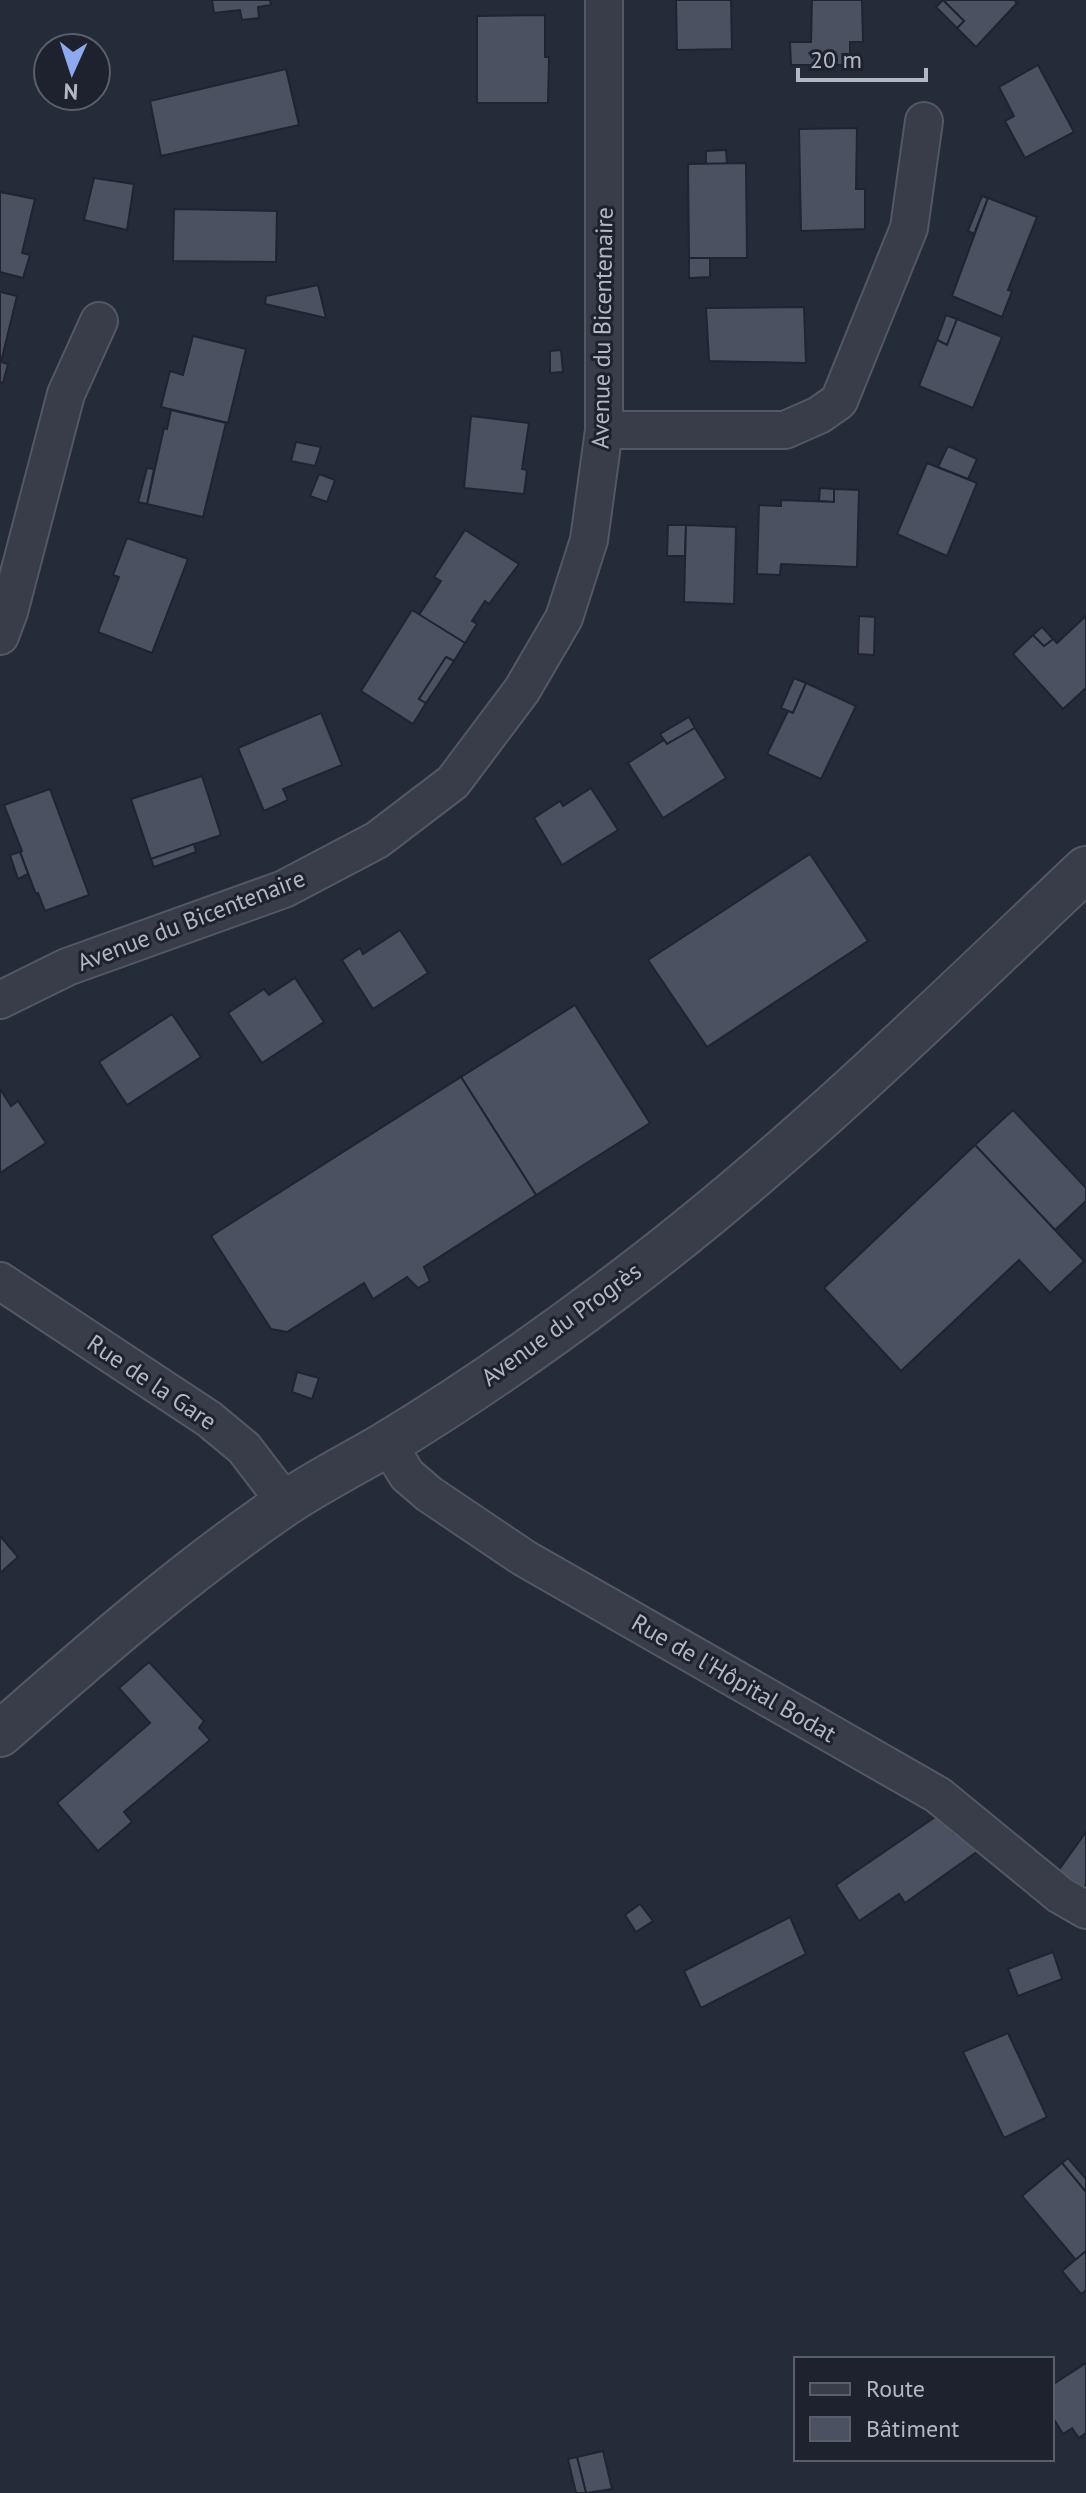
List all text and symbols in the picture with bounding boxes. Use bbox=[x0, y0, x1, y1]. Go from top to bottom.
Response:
north arrow bbox=[32, 32, 112, 112]
scale bar bbox=[798, 32, 926, 82]
text: 20 m bbox=[810, 44, 862, 75]
text: N bbox=[63, 78, 79, 106]
street label: Avenue du Bicentenaire bbox=[584, 207, 620, 449]
street label: Avenue du Bicentenaire bbox=[73, 862, 309, 978]
street label: Avenue du Progrès bbox=[475, 1255, 647, 1393]
street label: Rue de la Gare bbox=[81, 1327, 223, 1437]
street label: Rue de l'Hôpital Bodat bbox=[626, 1607, 842, 1749]
legend bbox=[794, 2357, 1054, 2461]
text: Route bbox=[866, 2373, 925, 2404]
text: Bâtiment bbox=[866, 2413, 959, 2444]

